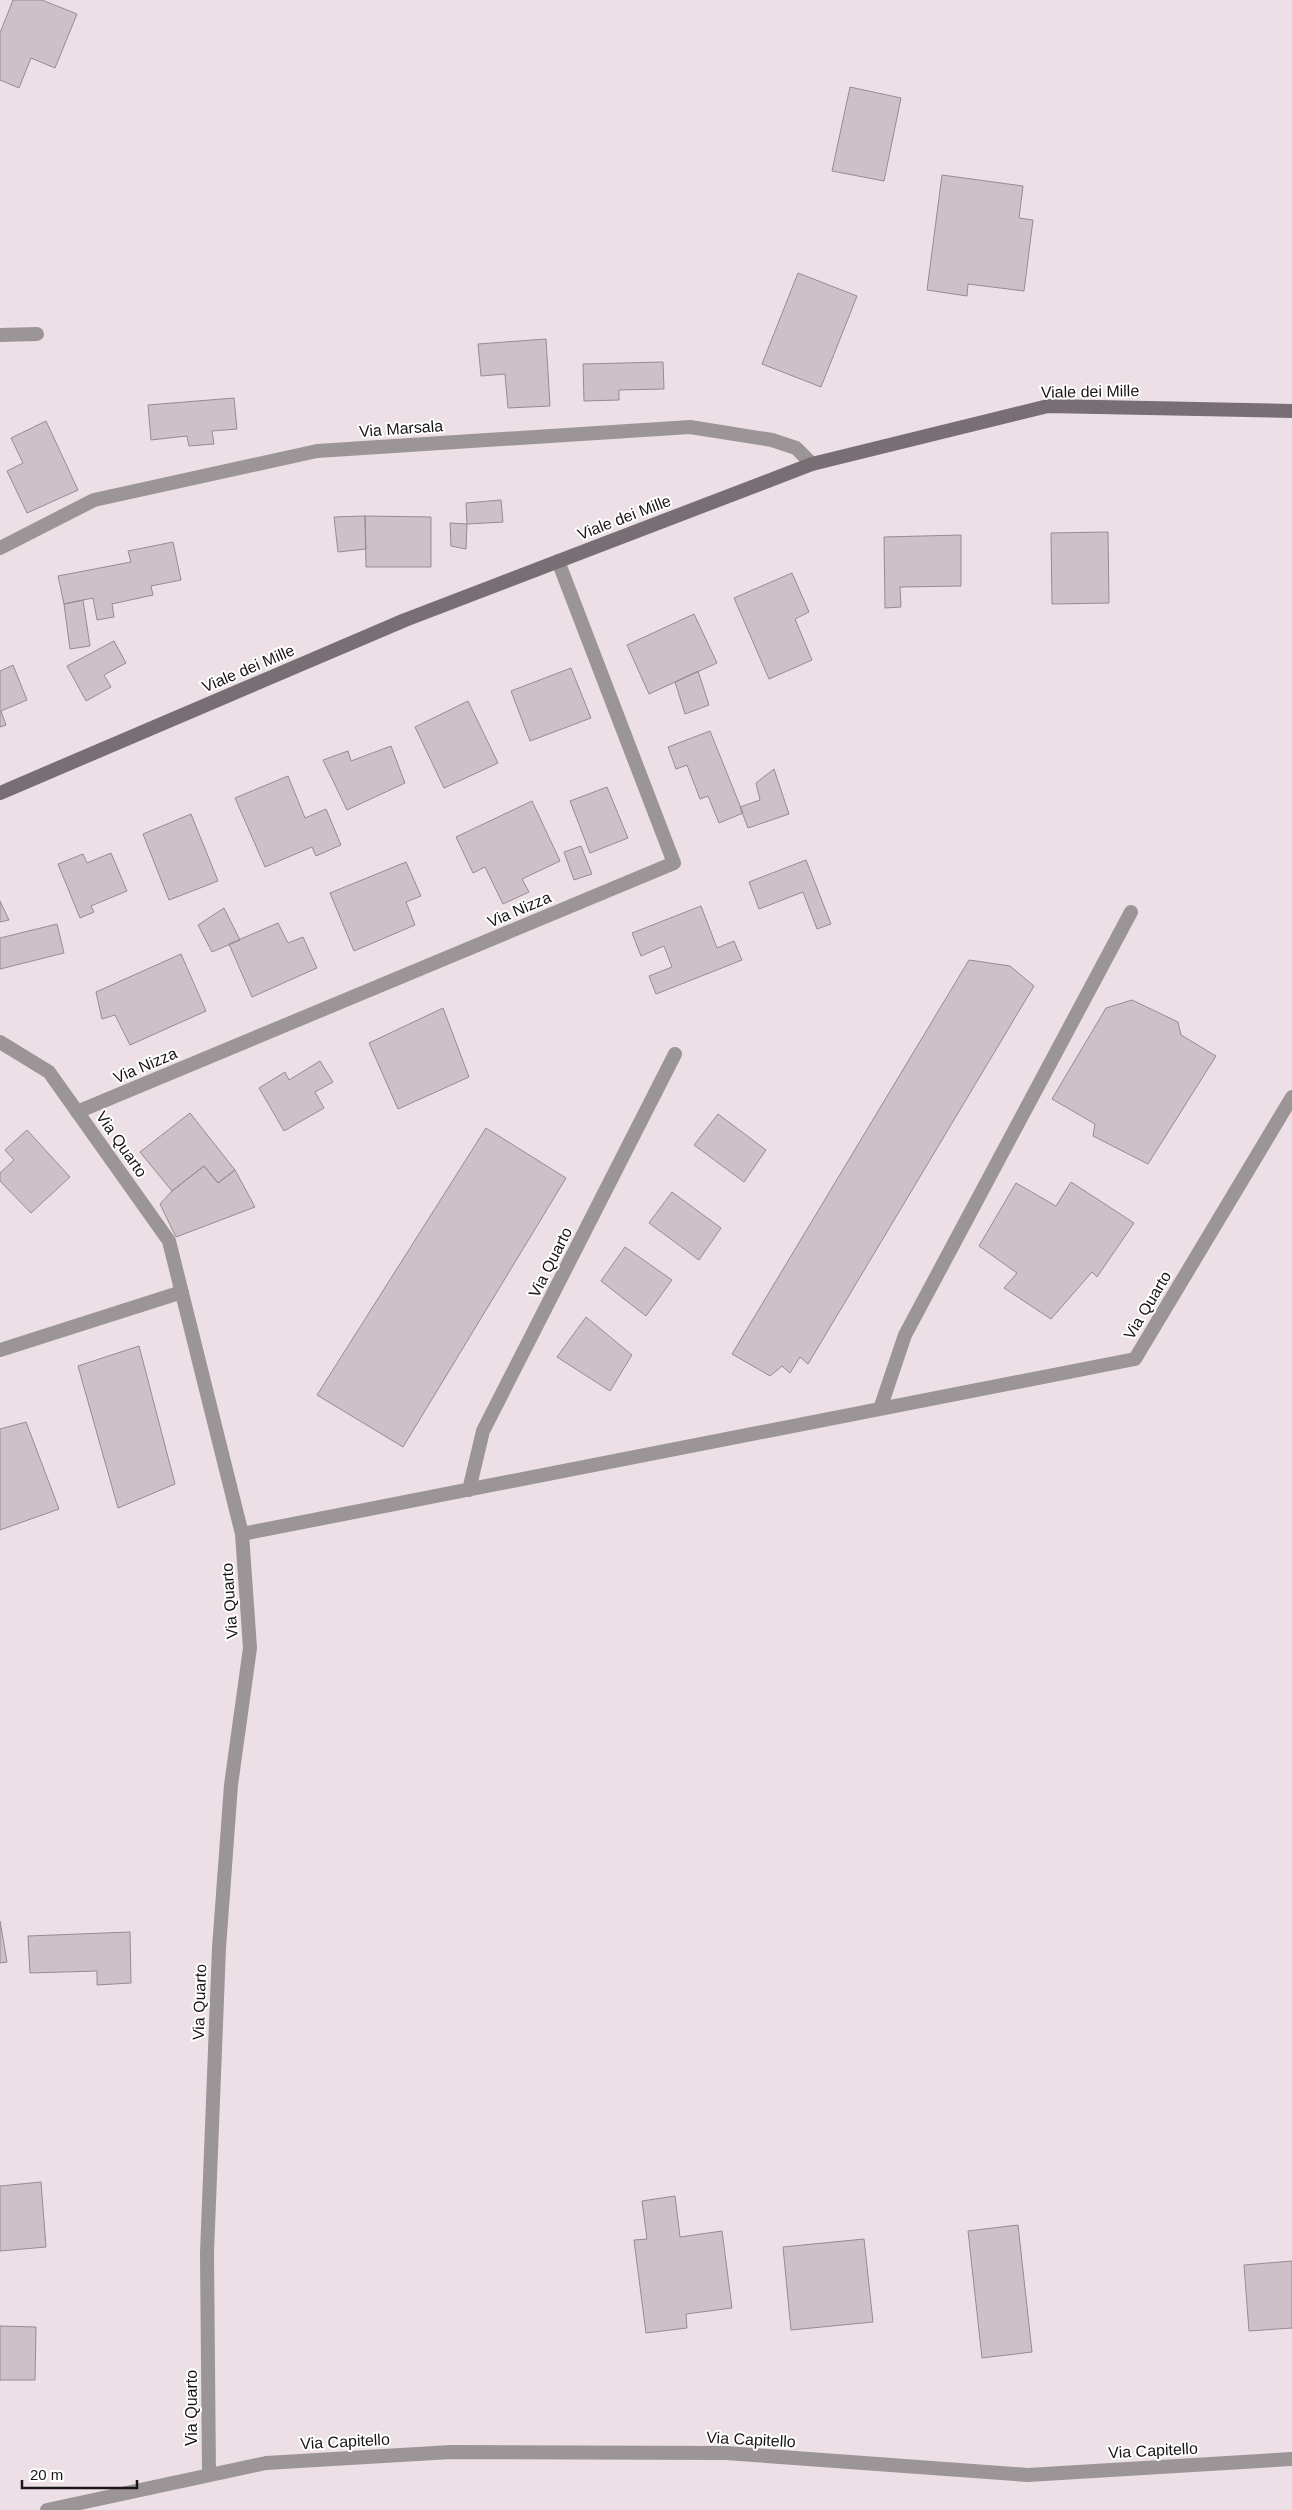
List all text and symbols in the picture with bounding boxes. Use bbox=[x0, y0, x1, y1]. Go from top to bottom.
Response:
street label: Viale dei Mille bbox=[1041, 382, 1139, 401]
street label: Via Marsala bbox=[358, 417, 444, 440]
street label: Viale dei Mille bbox=[575, 492, 673, 543]
street label: Viale dei Mille bbox=[200, 641, 297, 696]
street label: Via Nizza bbox=[485, 888, 554, 930]
street label: Via Nizza bbox=[111, 1044, 180, 1086]
street label: Via Quarto bbox=[93, 1108, 150, 1180]
street label: Via Quarto bbox=[526, 1224, 575, 1300]
street label: Via Quarto bbox=[1121, 1268, 1174, 1342]
street label: Via Quarto bbox=[218, 1562, 241, 1640]
street label: Via Quarto bbox=[190, 1964, 209, 2040]
street label: Via Quarto bbox=[183, 2370, 200, 2446]
street label: Via Capitello bbox=[706, 2429, 796, 2450]
street label: Via Capitello bbox=[300, 2431, 390, 2452]
street label: Via Capitello bbox=[1108, 2440, 1198, 2461]
scale bar bbox=[22, 2458, 138, 2490]
text: 20 m bbox=[30, 2466, 63, 2483]

